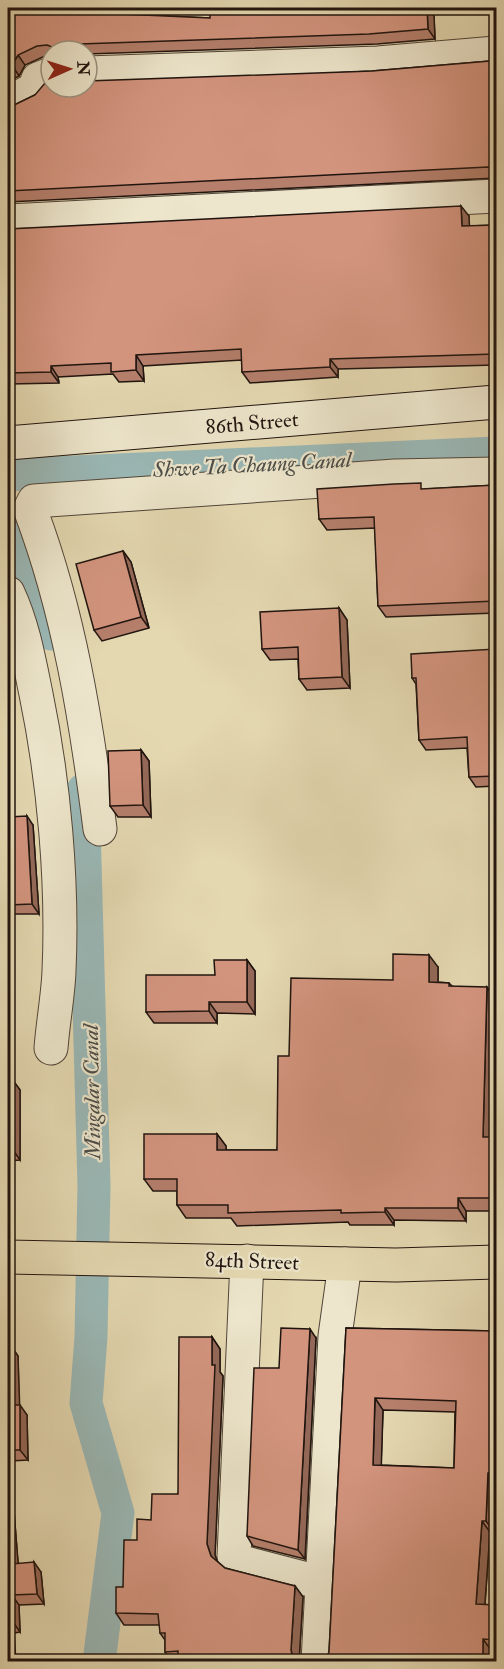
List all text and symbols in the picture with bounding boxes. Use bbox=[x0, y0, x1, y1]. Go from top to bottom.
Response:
north arrow bbox=[39, 39, 99, 99]
text: N bbox=[73, 60, 93, 77]
street label: 86th Street bbox=[204, 406, 300, 441]
water label: Shwe Ta Chaung Canal bbox=[151, 446, 354, 484]
water label: Mingalar Canal bbox=[77, 1022, 107, 1162]
street label: 84th Street bbox=[205, 1246, 300, 1277]

